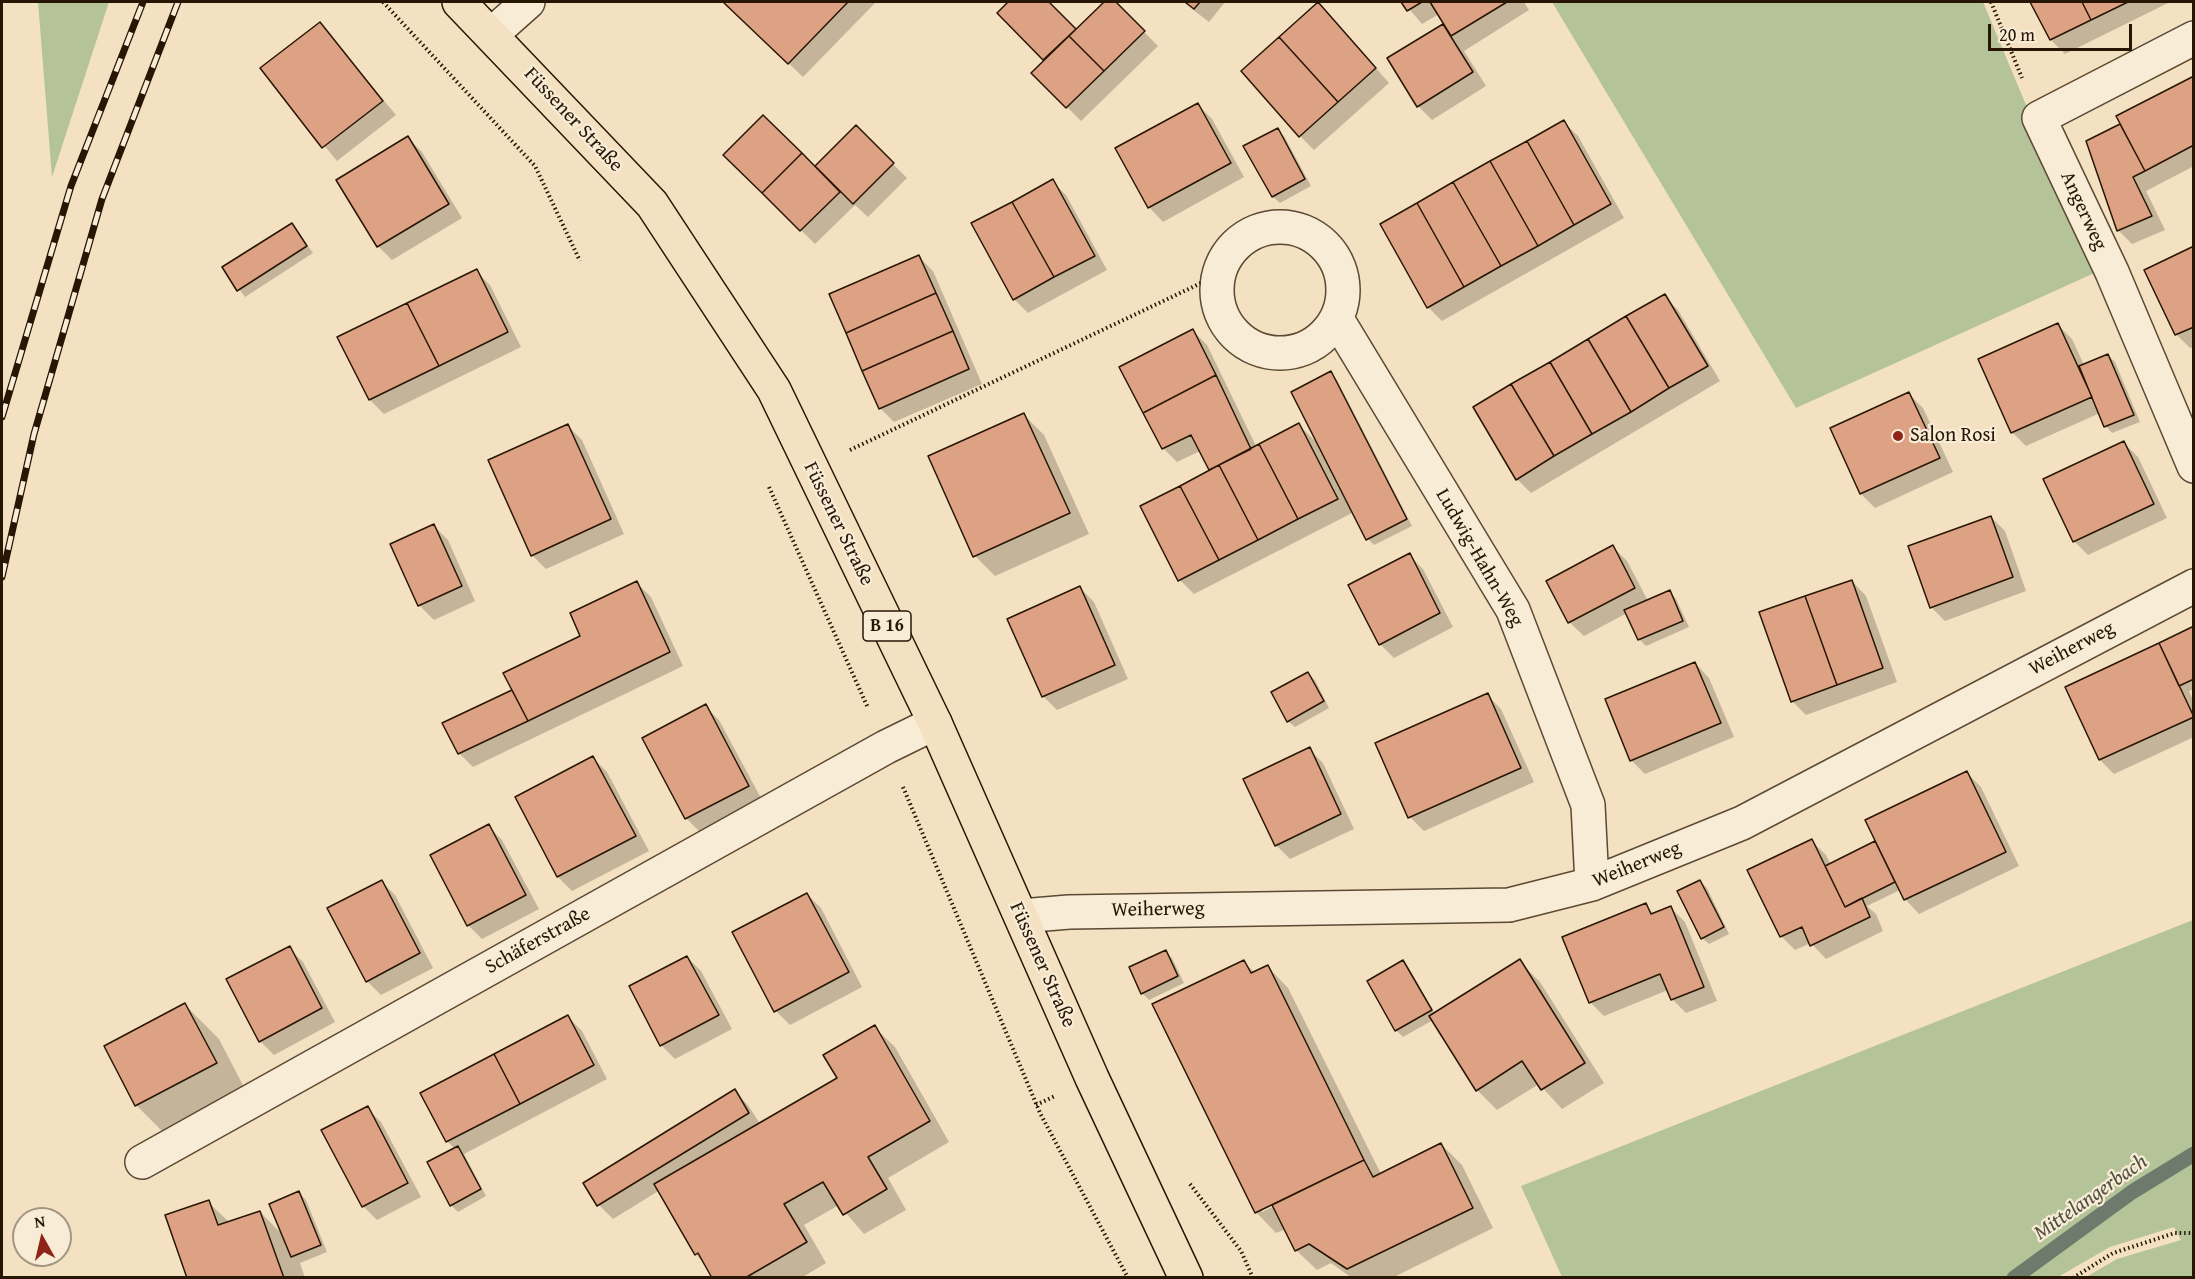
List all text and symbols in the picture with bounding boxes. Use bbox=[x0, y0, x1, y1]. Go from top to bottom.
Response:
scale bar bbox=[1991, 12, 2135, 50]
text: 20 m bbox=[1999, 21, 2035, 48]
street label: Füssener Straße bbox=[518, 63, 628, 177]
street label: Angerweg bbox=[2054, 168, 2112, 254]
place label: Salon Rosi bbox=[1910, 424, 1996, 448]
marker: Salon Rosi bbox=[1891, 429, 1905, 443]
street label: Füssener Straße bbox=[798, 458, 878, 590]
street label: Ludwig-Hahn-Weg bbox=[1430, 485, 1528, 631]
road number: B 16 bbox=[863, 611, 911, 641]
street label: Weiherweg bbox=[2025, 617, 2119, 681]
street label: Weiherweg bbox=[1589, 836, 1685, 894]
street label: Weiherweg bbox=[1111, 897, 1205, 923]
street label: Füssener Straße bbox=[1004, 899, 1080, 1031]
street label: Schäferstraße bbox=[481, 902, 595, 980]
water label: Mittelangerbach bbox=[2029, 1150, 2153, 1246]
north arrow bbox=[12, 1207, 72, 1267]
text: N bbox=[33, 1209, 47, 1234]

